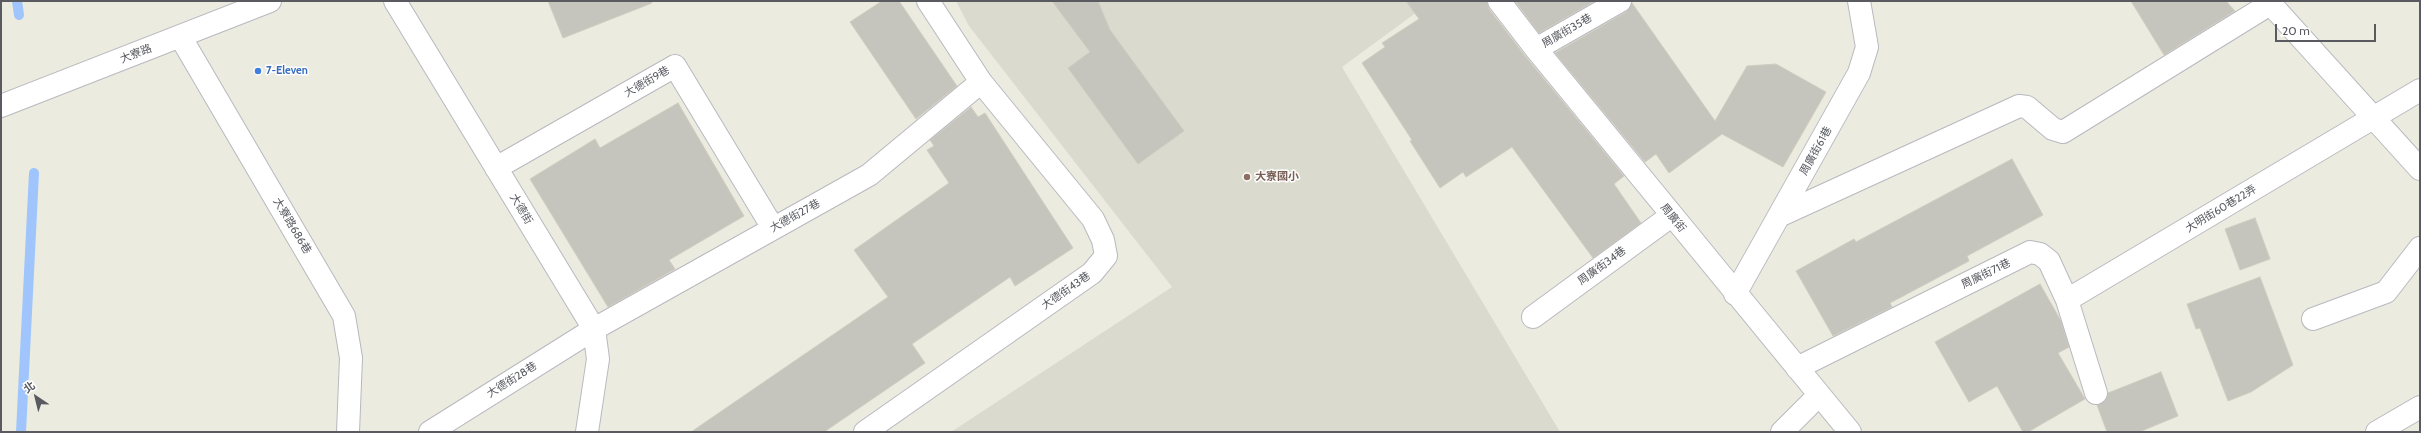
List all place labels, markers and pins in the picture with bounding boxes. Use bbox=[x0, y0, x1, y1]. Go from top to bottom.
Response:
place label: 7-Eleven bbox=[266, 64, 308, 78]
marker: 7-Eleven bbox=[253, 66, 263, 76]
place label: 大寮國小 bbox=[1255, 170, 1299, 184]
marker: 大寮國小 bbox=[1242, 172, 1252, 182]

